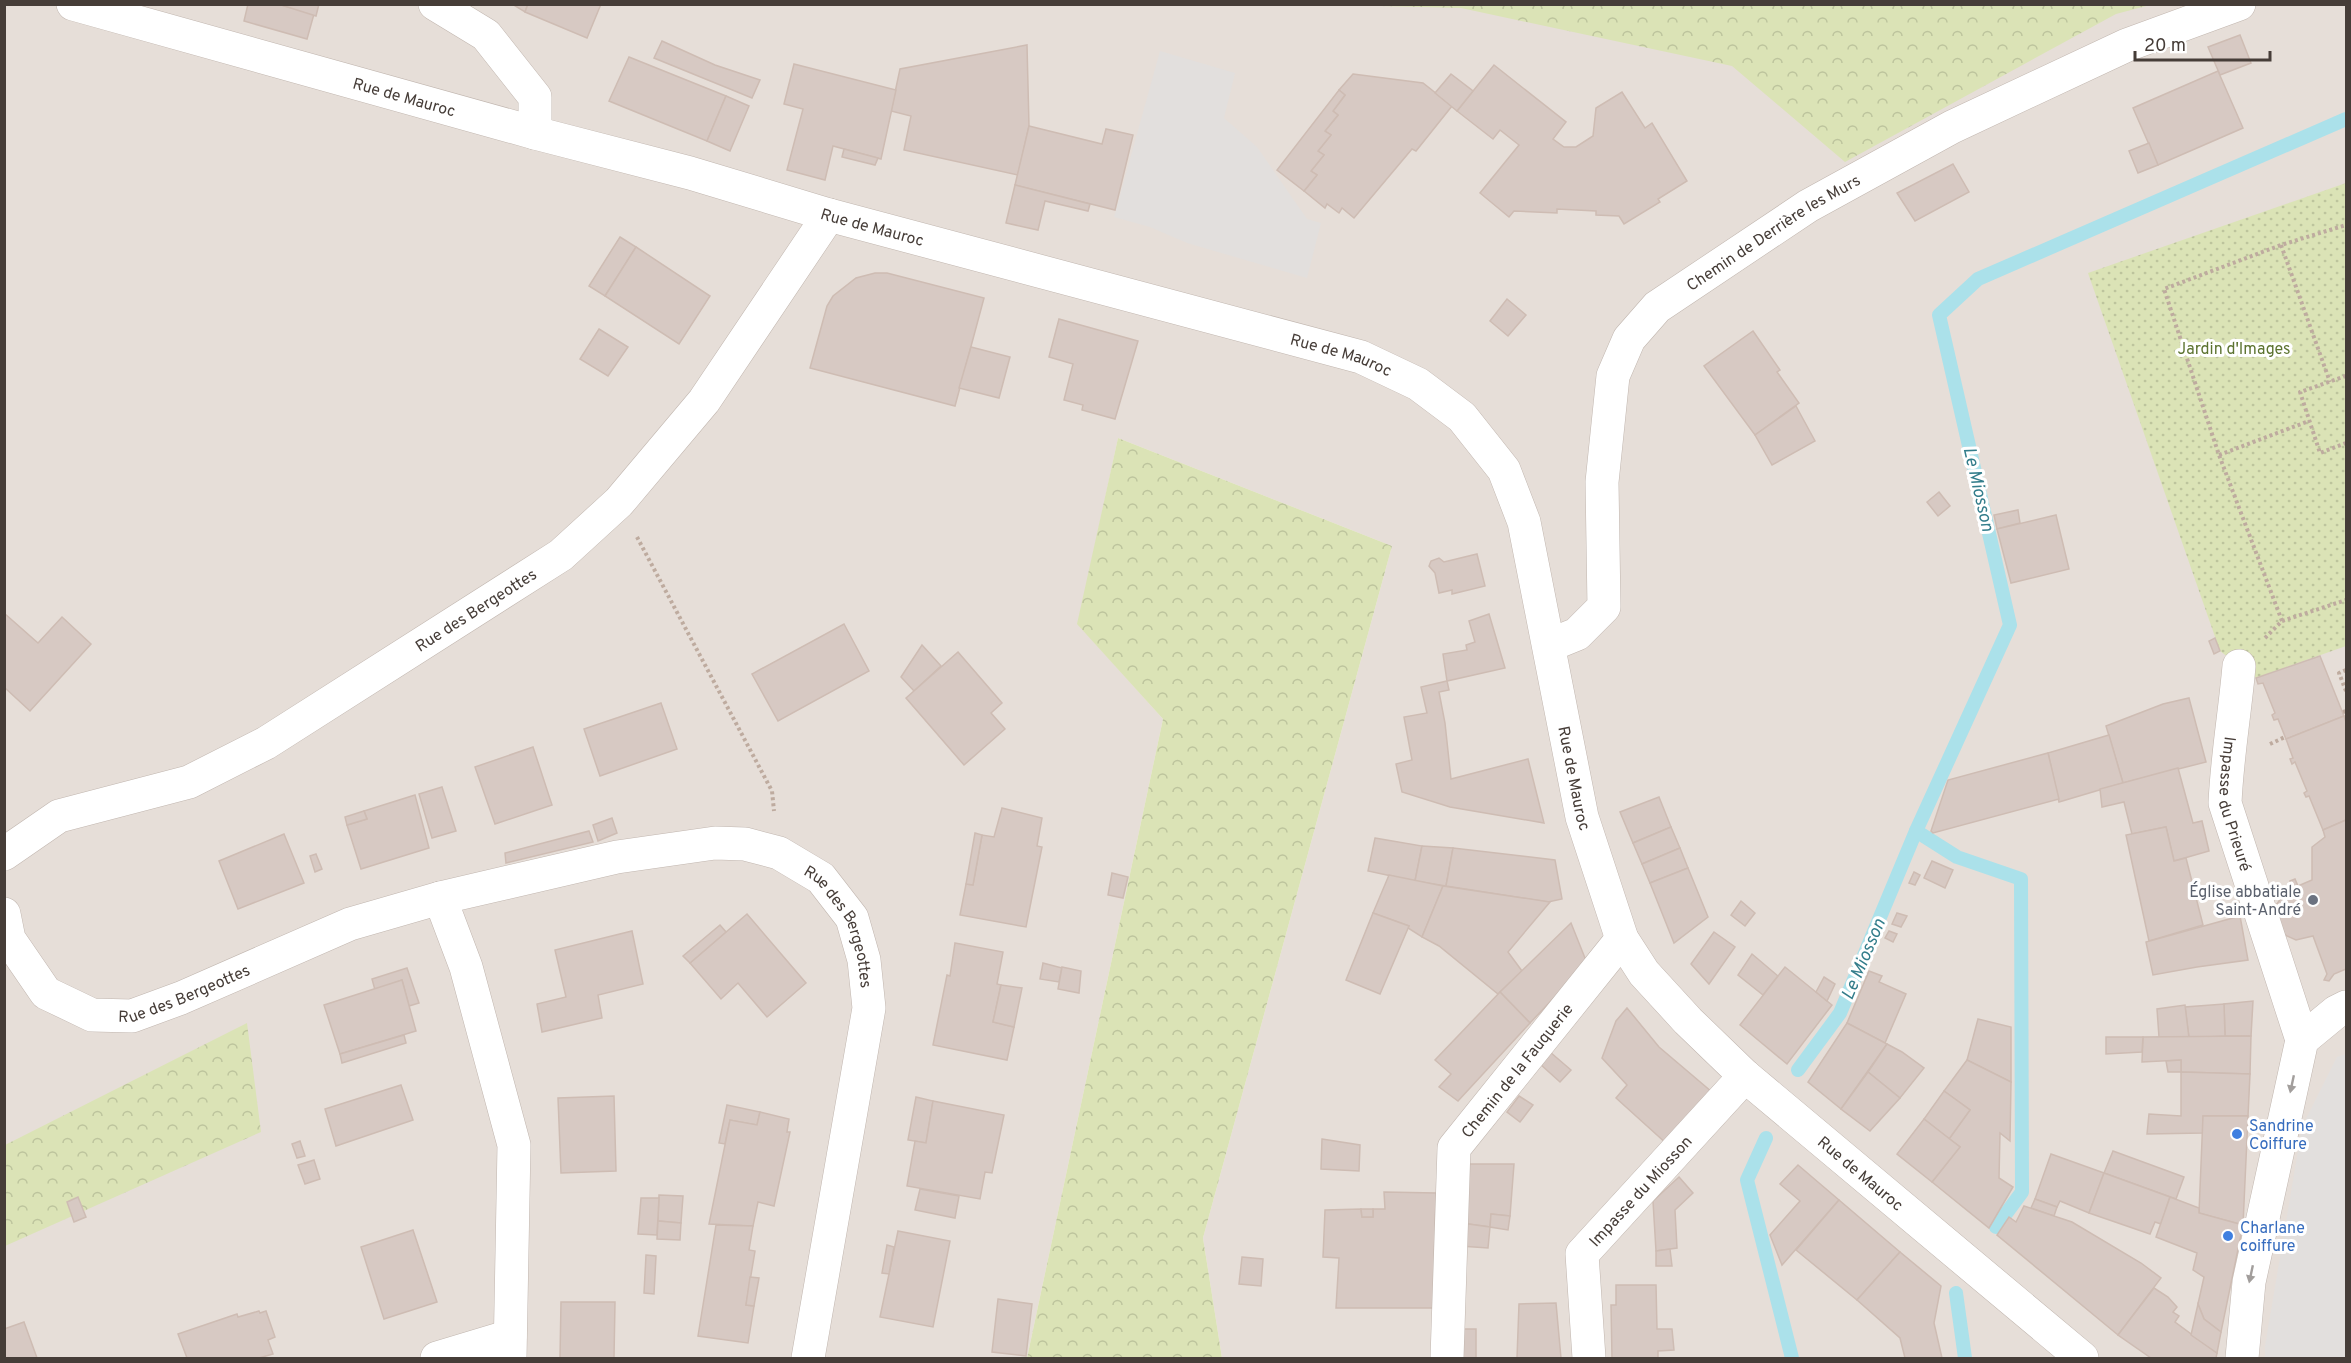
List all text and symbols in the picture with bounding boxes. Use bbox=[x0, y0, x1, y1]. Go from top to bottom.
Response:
scale bar bbox=[2135, 24, 2270, 62]
text: 20 m bbox=[2144, 35, 2186, 58]
street label: Rue de Mauroc bbox=[350, 75, 458, 122]
street label: Chemin de Derrière les Murs bbox=[1683, 171, 1864, 296]
street label: Rue de Mauroc bbox=[818, 205, 926, 252]
street label: Rue de Mauroc bbox=[1288, 331, 1395, 382]
park label: Jardin d'Images bbox=[2177, 340, 2291, 360]
water label: Le Miosson bbox=[1957, 445, 1998, 534]
street label: Rue des Bergeottes bbox=[412, 565, 541, 657]
street label: Rue de Mauroc bbox=[1552, 725, 1594, 833]
street label: Impasse du Prieuré bbox=[2213, 735, 2255, 874]
street label: Rue des Bergeottes bbox=[800, 862, 875, 989]
place label: Église abbatiale Saint-André bbox=[2189, 881, 2301, 921]
marker: Église abbatiale Saint-André bbox=[2306, 893, 2320, 907]
water label: Le Miosson bbox=[1837, 915, 1892, 1004]
street label: Rue des Bergeottes bbox=[118, 961, 253, 1028]
street label: Chemin de la Fauquerie bbox=[1458, 1000, 1578, 1143]
one-way arrow bbox=[2287, 1074, 2296, 1093]
place label: Sandrine Coiffure bbox=[2249, 1117, 2314, 1155]
marker: Sandrine Coiffure bbox=[2230, 1127, 2244, 1141]
street label: Impasse du Miosson bbox=[1586, 1132, 1697, 1252]
street label: Rue de Mauroc bbox=[1813, 1133, 1907, 1216]
place label: Charlane coiffure bbox=[2240, 1219, 2305, 1257]
marker: Charlane coiffure bbox=[2221, 1229, 2235, 1243]
one-way arrow bbox=[2245, 1265, 2255, 1283]

